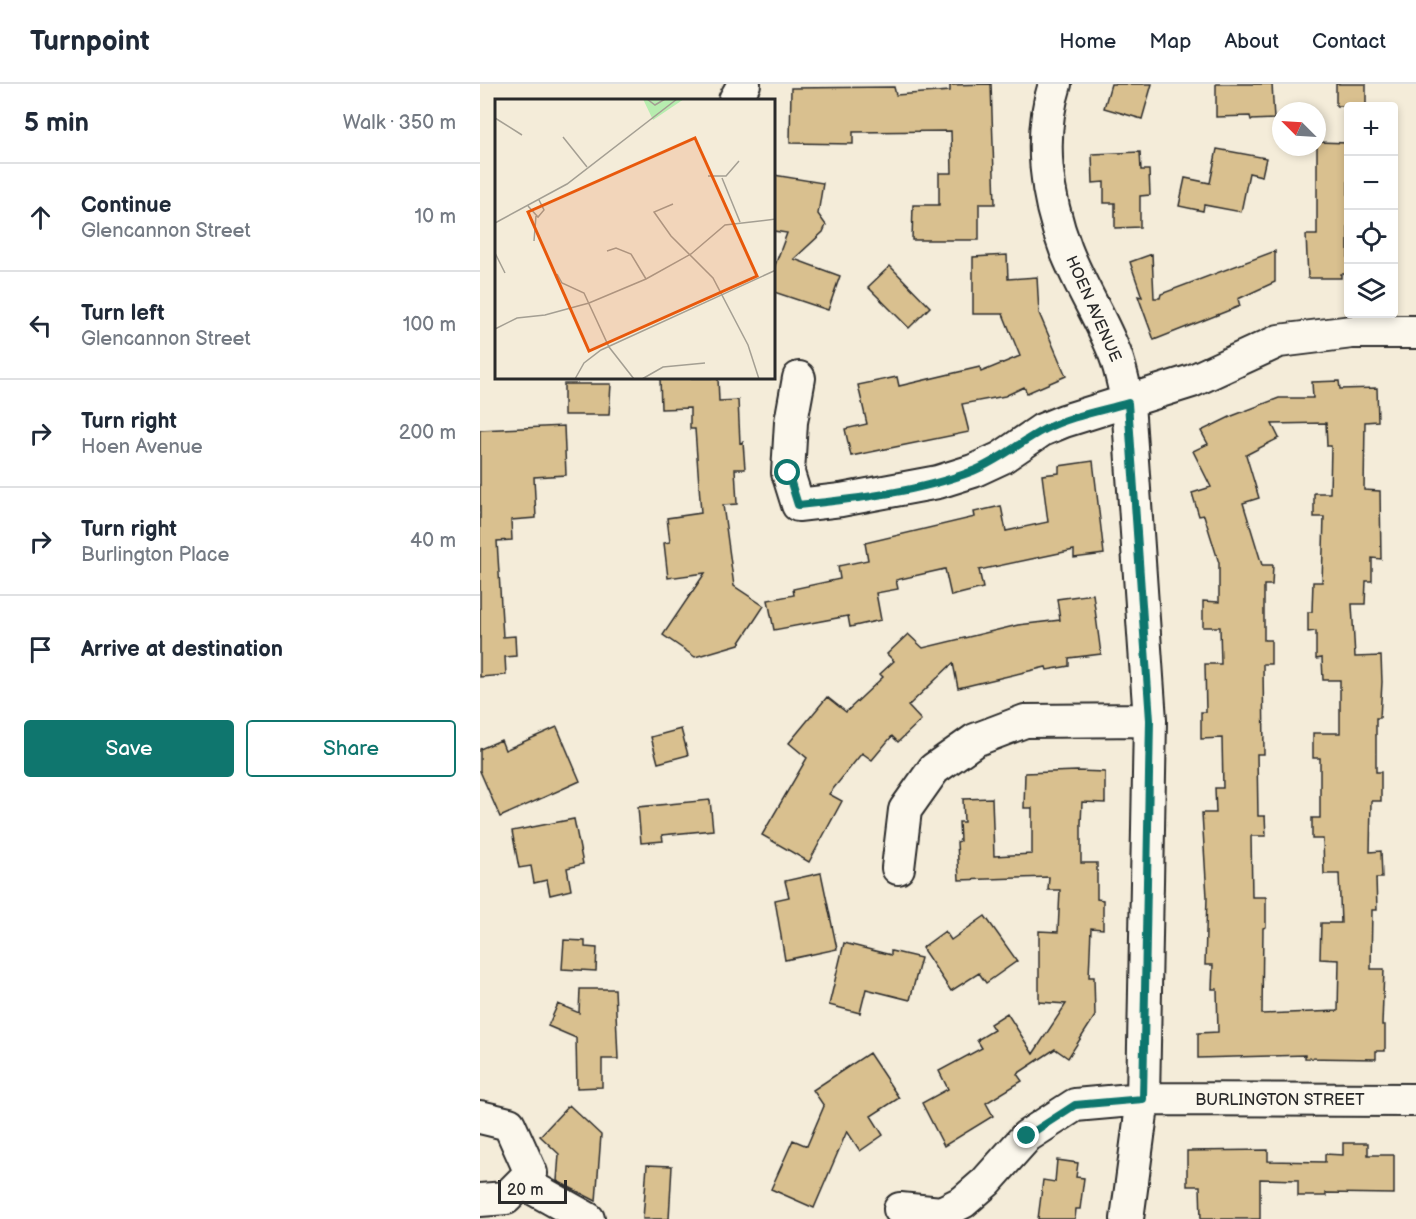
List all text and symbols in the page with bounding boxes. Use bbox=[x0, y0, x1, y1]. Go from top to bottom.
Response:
text: Turnpoint bbox=[30, 25, 150, 58]
text: Home bbox=[1059, 29, 1116, 54]
text: Map bbox=[1149, 29, 1191, 54]
text: About bbox=[1224, 29, 1279, 54]
text: Contact bbox=[1312, 29, 1386, 54]
inset map bbox=[495, 99, 776, 380]
north arrow bbox=[1272, 102, 1326, 156]
map controls bbox=[1344, 102, 1398, 318]
button: + bbox=[1344, 102, 1398, 156]
text: 5 min bbox=[24, 108, 89, 139]
text: Walk · 350 m bbox=[343, 111, 456, 135]
button: − bbox=[1344, 156, 1398, 210]
text: Continue bbox=[81, 192, 171, 219]
icon: ahead bbox=[24, 201, 57, 234]
text: 10 m bbox=[415, 205, 456, 229]
button: locate bbox=[1344, 210, 1398, 264]
text: Glencannon Street bbox=[81, 219, 251, 243]
street label: HOEN AVENUE bbox=[1061, 253, 1125, 365]
button: layers bbox=[1344, 264, 1398, 318]
text: Turn left bbox=[81, 300, 165, 327]
icon: left bbox=[24, 309, 57, 342]
text: 100 m bbox=[403, 313, 456, 337]
text: Glencannon Street bbox=[81, 327, 251, 351]
text: Turn right bbox=[81, 408, 177, 435]
icon: right bbox=[24, 417, 57, 450]
text: 200 m bbox=[399, 421, 456, 445]
text: Hoen Avenue bbox=[81, 435, 203, 459]
route start bbox=[774, 459, 800, 485]
text: Turn right bbox=[81, 516, 177, 543]
icon: right bbox=[24, 525, 57, 558]
text: 40 m bbox=[410, 529, 456, 553]
text: Burlington Place bbox=[81, 543, 229, 567]
icon: arrive bbox=[24, 633, 57, 666]
text: Arrive at destination bbox=[81, 636, 283, 663]
button: Save bbox=[24, 720, 234, 777]
button: Share bbox=[246, 720, 456, 777]
street label: BURLINGTON STREET bbox=[1195, 1091, 1365, 1110]
route end bbox=[1013, 1122, 1039, 1148]
scale bar bbox=[498, 1177, 567, 1204]
text: 20 m bbox=[507, 1181, 543, 1200]

